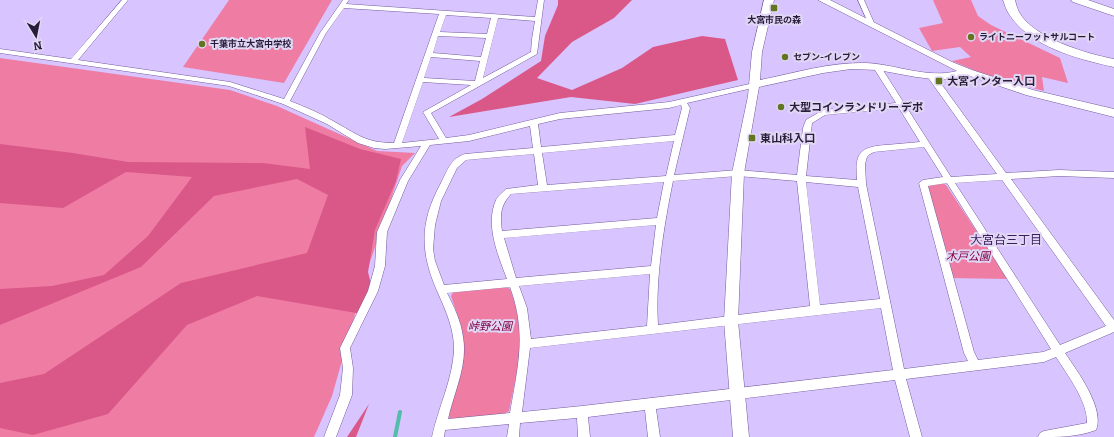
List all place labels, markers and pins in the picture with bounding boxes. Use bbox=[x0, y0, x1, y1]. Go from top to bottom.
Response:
marker: 大宮市民の森 bbox=[769, 3, 779, 13]
place label: 大宮市民の森 bbox=[747, 15, 801, 25]
marker: ライトニーフットサルコート bbox=[966, 32, 976, 42]
place label: ライトニーフットサルコート bbox=[979, 32, 1095, 42]
marker: 千葉市立大宮中学校 bbox=[197, 39, 207, 49]
place label: 千葉市立大宮中学校 bbox=[210, 39, 292, 49]
marker: セブン-イレブン bbox=[780, 52, 790, 62]
place label: セブン-イレブン bbox=[793, 52, 860, 62]
place label: 大宮インター入口 bbox=[947, 75, 1035, 88]
marker: 大宮インター入口 bbox=[934, 76, 944, 86]
place label: 大型コインランドリー デポ bbox=[789, 101, 923, 114]
marker: 大型コインランドリー デポ bbox=[776, 102, 786, 112]
place label: 東山科入口 bbox=[760, 132, 815, 145]
marker: 東山科入口 bbox=[747, 133, 757, 143]

